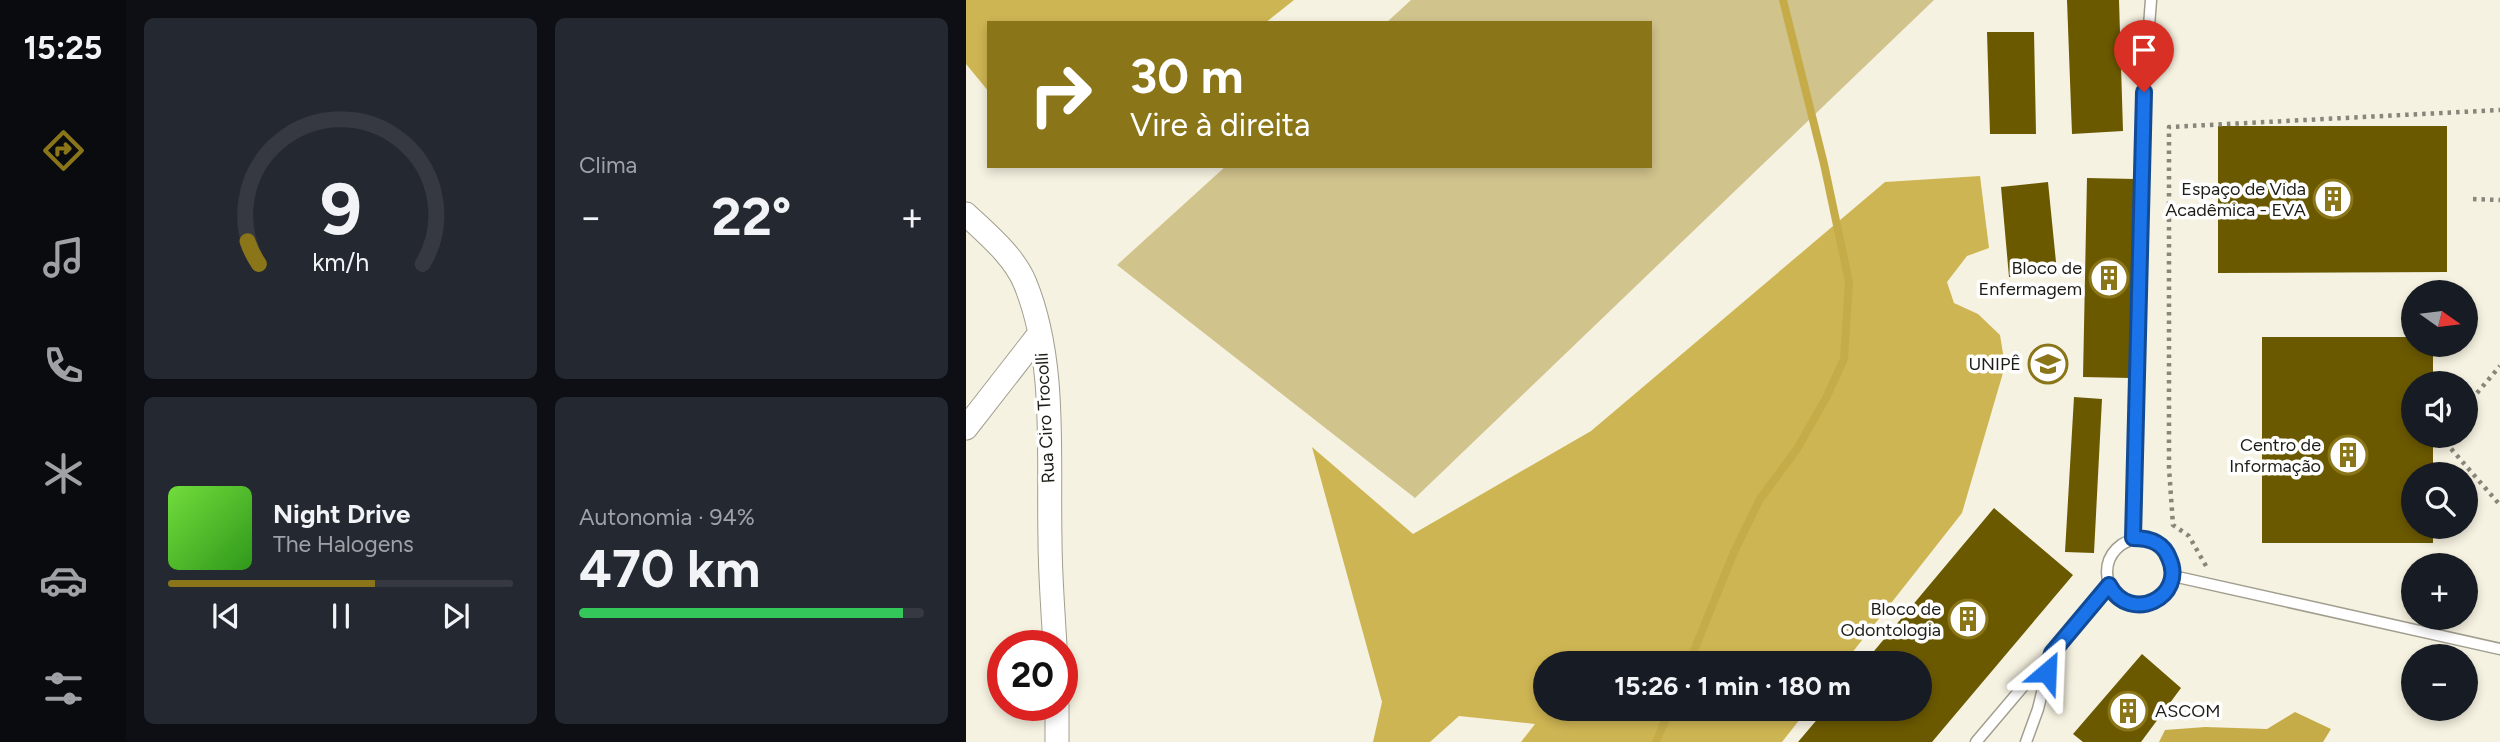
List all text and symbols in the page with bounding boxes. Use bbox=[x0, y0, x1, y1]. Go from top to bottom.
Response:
pin bbox=[2114, 20, 2174, 92]
text: 15:25 bbox=[24, 29, 102, 67]
icon: arrive bbox=[2125, 31, 2163, 69]
text: 30 m bbox=[1130, 46, 1243, 105]
icon: right bbox=[1015, 49, 1106, 140]
text: Vire à direita bbox=[1130, 106, 1310, 144]
icon: directions bbox=[39, 126, 88, 175]
text: Clima bbox=[579, 151, 637, 179]
text: 9 bbox=[319, 166, 362, 253]
place label: Espaço de Vida Acadêmica - EVA bbox=[2165, 178, 2306, 221]
building icon: Espaço de Vida Acadêmica - EVA bbox=[2312, 178, 2354, 220]
text: 22° bbox=[712, 186, 791, 248]
text: − bbox=[579, 194, 603, 240]
text: + bbox=[900, 194, 924, 240]
icon: music bbox=[39, 233, 88, 282]
text: km/h bbox=[312, 247, 369, 277]
place label: Bloco de Enfermagem bbox=[1979, 257, 2082, 300]
building icon: Bloco de Enfermagem bbox=[2088, 257, 2130, 299]
north arrow bbox=[2401, 280, 2478, 357]
map controls bbox=[2401, 280, 2478, 721]
icon: phone bbox=[39, 341, 88, 390]
school or university icon: UNIPÊ bbox=[2027, 343, 2069, 385]
street label: Rua Ciro Trocolli bbox=[1031, 352, 1059, 484]
place label: UNIPÊ bbox=[1968, 353, 2021, 375]
button: sound bbox=[2401, 371, 2478, 448]
place label: Centro de Informação bbox=[2229, 434, 2321, 477]
building icon: Centro de Informação bbox=[2327, 434, 2369, 476]
icon: climate bbox=[39, 449, 88, 498]
button: search bbox=[2401, 462, 2478, 539]
text: Night Drive bbox=[273, 498, 410, 530]
text: Autonomia · 94% bbox=[579, 503, 755, 531]
text: The Halogens bbox=[273, 530, 414, 558]
text: 470 km bbox=[579, 538, 760, 600]
button: + bbox=[2401, 553, 2478, 630]
icon: car bbox=[39, 556, 88, 605]
icon: previous bbox=[207, 597, 245, 635]
icon: pause bbox=[322, 597, 360, 635]
icon: next bbox=[437, 597, 475, 635]
place label: Bloco de Odontologia bbox=[1840, 598, 1941, 641]
building icon: Bloco de Odontologia bbox=[1947, 598, 1989, 640]
speed limit sign: 20 bbox=[987, 630, 1078, 721]
position arrow bbox=[2010, 635, 2084, 709]
button: − bbox=[2401, 644, 2478, 721]
icon: filters bbox=[39, 664, 88, 713]
text: 15:26 · 1 min · 180 m bbox=[1614, 670, 1851, 702]
building icon: ASCOM bbox=[2107, 690, 2149, 732]
place label: ASCOM bbox=[2155, 700, 2220, 722]

